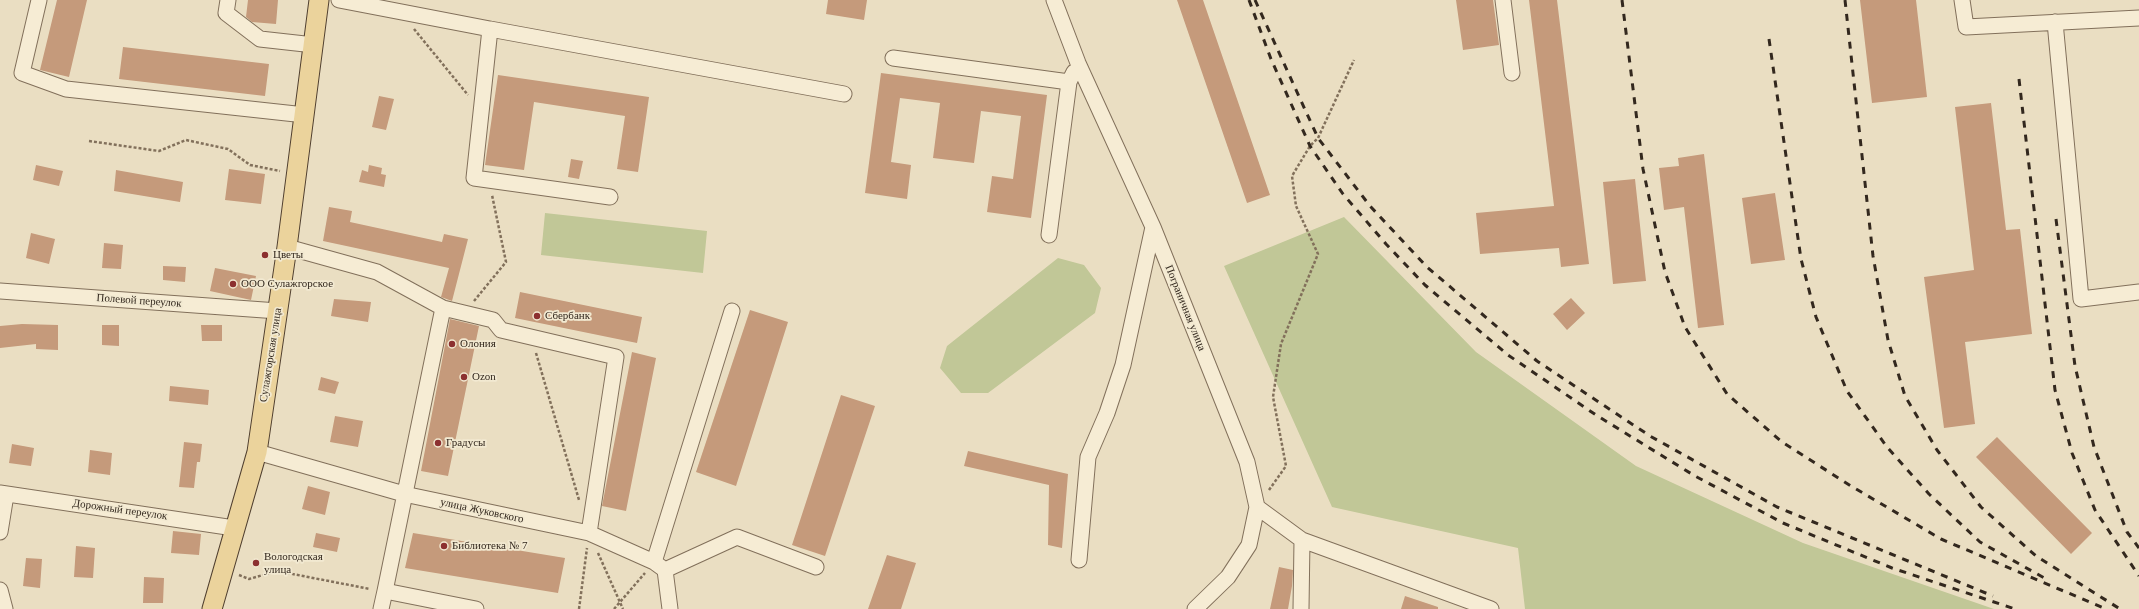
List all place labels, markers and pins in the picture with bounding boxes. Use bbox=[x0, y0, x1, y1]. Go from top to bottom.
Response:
place label: Цветы bbox=[273, 248, 303, 262]
marker: Цветы bbox=[260, 250, 270, 260]
place label: ООО Сулажгорское bbox=[241, 277, 333, 291]
marker: ООО Сулажгорское bbox=[228, 279, 238, 289]
place label: Сбербанк bbox=[545, 309, 590, 323]
marker: Сбербанк bbox=[532, 311, 542, 321]
place label: Олония bbox=[460, 337, 496, 351]
marker: Олония bbox=[447, 339, 457, 349]
place label: Ozon bbox=[472, 370, 496, 384]
marker: Ozon bbox=[459, 372, 469, 382]
place label: Градусы bbox=[446, 436, 485, 450]
marker: Градусы bbox=[433, 438, 443, 448]
place label: Библиотека № 7 bbox=[452, 539, 528, 553]
marker: Библиотека № 7 bbox=[439, 541, 449, 551]
place label: Вологодская улица bbox=[264, 550, 323, 576]
marker: Вологодская улица bbox=[251, 558, 261, 568]

